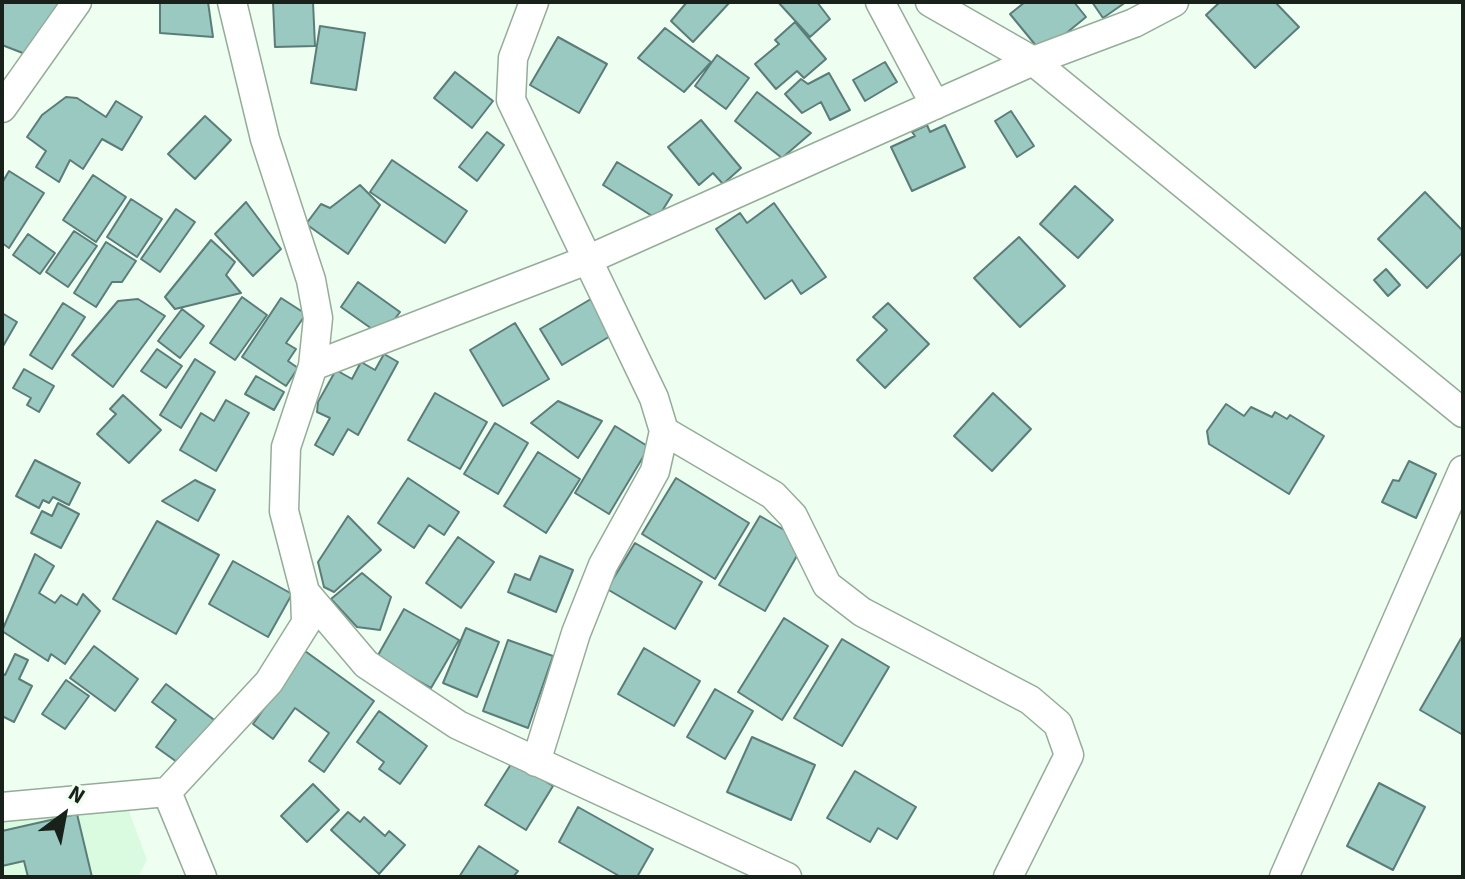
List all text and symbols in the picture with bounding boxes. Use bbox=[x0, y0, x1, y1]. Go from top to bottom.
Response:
north arrow bbox=[24, 775, 104, 855]
text: N bbox=[62, 777, 91, 812]

